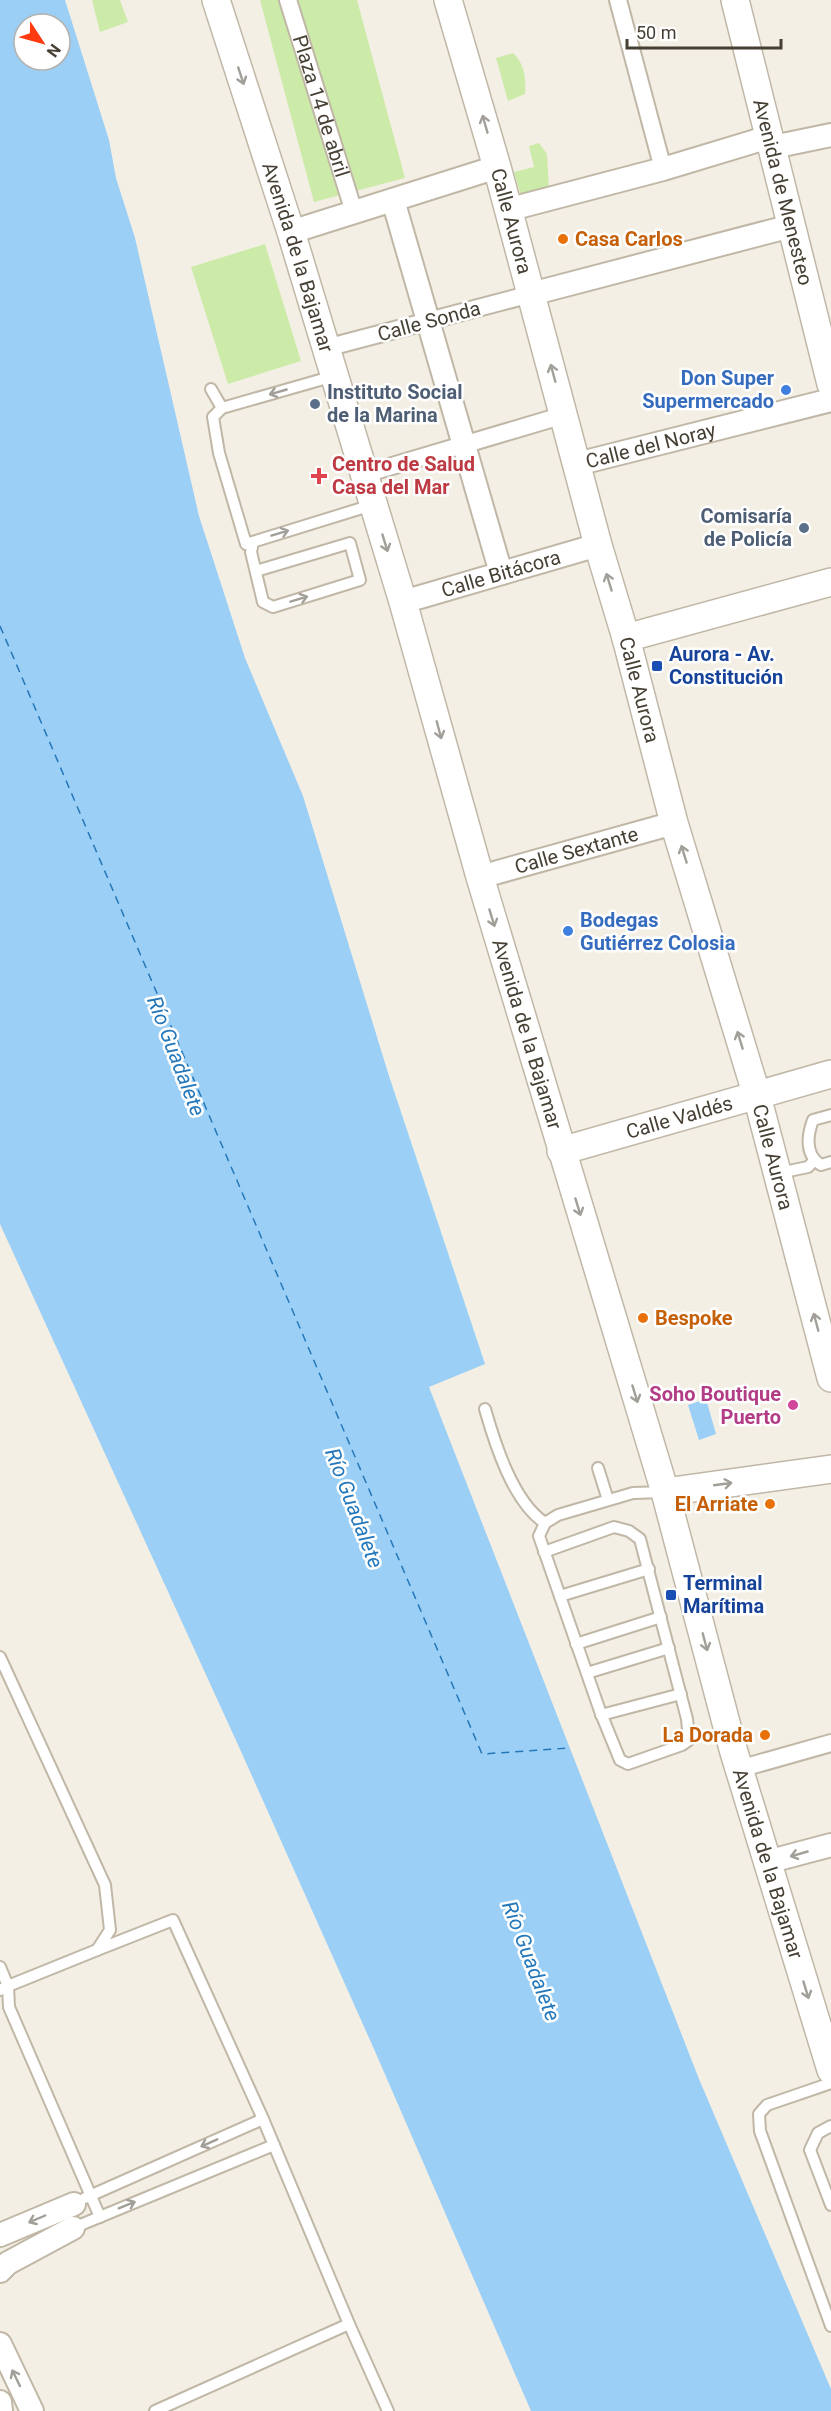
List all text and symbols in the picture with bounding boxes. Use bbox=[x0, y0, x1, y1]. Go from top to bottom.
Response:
north arrow bbox=[12, 12, 72, 72]
scale bar bbox=[627, 12, 782, 50]
text: 50 m bbox=[636, 22, 676, 43]
street label: Plaza 14 de abril bbox=[288, 32, 354, 180]
text: N bbox=[43, 40, 65, 61]
one-way arrow bbox=[236, 66, 247, 85]
street label: Avenida de Menesteo bbox=[748, 96, 818, 288]
one-way arrow bbox=[479, 115, 490, 134]
street label: Avenida de la Bajamar bbox=[257, 159, 339, 355]
street label: Calle Aurora bbox=[486, 166, 537, 277]
place label: Casa Carlos bbox=[575, 227, 683, 251]
marker: Casa Carlos bbox=[556, 232, 570, 246]
street label: Calle Sonda bbox=[375, 296, 483, 346]
one-way arrow bbox=[546, 364, 558, 383]
place label: Don Super Supermercado bbox=[642, 366, 775, 413]
place label: Instituto Social de la Marina bbox=[327, 380, 462, 427]
marker: Don Super Supermercado bbox=[779, 383, 793, 397]
one-way arrow bbox=[269, 387, 288, 398]
marker: Instituto Social de la Marina bbox=[308, 397, 322, 411]
street label: Calle del Noray bbox=[583, 417, 719, 473]
place label: Centro de Salud Casa del Mar bbox=[332, 452, 475, 499]
marker: Centro de Salud Casa del Mar bbox=[310, 467, 328, 485]
place label: Comisaría de Policía bbox=[701, 504, 792, 551]
marker: Comisaría de Policía bbox=[797, 521, 811, 535]
one-way arrow bbox=[270, 527, 289, 538]
one-way arrow bbox=[380, 533, 391, 552]
street label: Calle Bitácora bbox=[438, 545, 563, 602]
one-way arrow bbox=[603, 573, 614, 592]
one-way arrow bbox=[289, 593, 308, 604]
street label: Calle Aurora bbox=[614, 634, 665, 745]
place label: Aurora - Av. Constitución bbox=[669, 642, 783, 689]
marker: Aurora - Av. Constitución bbox=[650, 659, 664, 673]
one-way arrow bbox=[434, 720, 445, 739]
street label: Calle Sextante bbox=[512, 822, 641, 879]
one-way arrow bbox=[677, 844, 688, 863]
one-way arrow bbox=[487, 908, 498, 927]
place label: Bodegas Gutiérrez Colosia bbox=[580, 908, 736, 955]
marker: Bodegas Gutiérrez Colosia bbox=[561, 924, 575, 938]
street label: Avenida de la Bajamar bbox=[487, 936, 567, 1132]
water label: Río Guadalete bbox=[142, 993, 210, 1119]
one-way arrow bbox=[734, 1031, 745, 1050]
street label: Calle Valdés bbox=[623, 1091, 735, 1144]
street label: Calle Aurora bbox=[748, 1102, 798, 1213]
one-way arrow bbox=[573, 1197, 584, 1216]
place label: Bespoke bbox=[655, 1306, 733, 1330]
marker: Bespoke bbox=[636, 1311, 650, 1325]
one-way arrow bbox=[809, 1313, 821, 1332]
place label: Soho Boutique Puerto bbox=[649, 1382, 781, 1429]
one-way arrow bbox=[630, 1384, 641, 1403]
marker: Soho Boutique Puerto bbox=[786, 1398, 800, 1412]
water label: Río Guadalete bbox=[320, 1445, 388, 1571]
one-way arrow bbox=[713, 1478, 733, 1489]
place label: El Arriate bbox=[675, 1492, 758, 1516]
marker: El Arriate bbox=[763, 1497, 777, 1511]
place label: Terminal Marítima bbox=[683, 1571, 764, 1618]
marker: Terminal Marítima bbox=[664, 1588, 678, 1602]
one-way arrow bbox=[699, 1632, 711, 1651]
place label: La Dorada bbox=[663, 1723, 753, 1747]
marker: La Dorada bbox=[758, 1728, 772, 1742]
street label: Avenida de la Bajamar bbox=[728, 1766, 808, 1962]
one-way arrow bbox=[790, 1849, 809, 1860]
water label: Río Guadalete bbox=[497, 1898, 565, 2024]
one-way arrow bbox=[801, 1980, 812, 1999]
one-way arrow bbox=[201, 2137, 219, 2149]
one-way arrow bbox=[118, 2199, 136, 2210]
one-way arrow bbox=[28, 2214, 47, 2225]
one-way arrow bbox=[10, 2369, 22, 2387]

